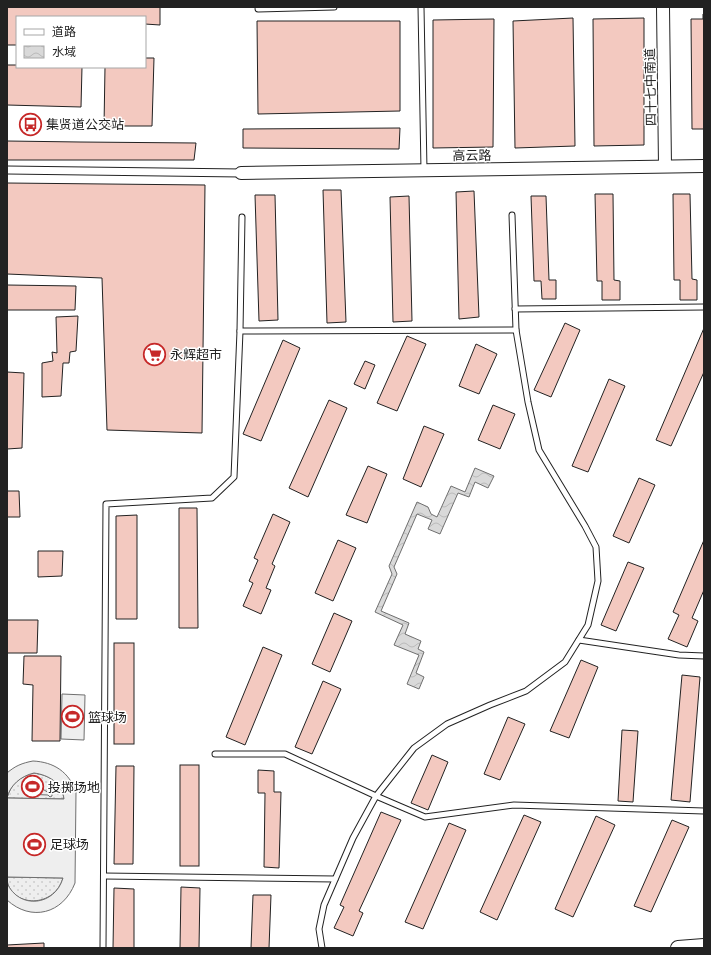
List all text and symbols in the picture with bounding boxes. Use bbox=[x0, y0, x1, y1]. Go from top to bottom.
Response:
legend bbox=[16, 16, 146, 68]
text: 道路 bbox=[52, 25, 76, 39]
text: 水域 bbox=[52, 45, 76, 59]
street label: 四十七中南道 bbox=[642, 48, 659, 126]
bus stop icon: 集贤道公交站 bbox=[18, 111, 44, 137]
place label: 集贤道公交站 bbox=[46, 117, 124, 132]
street label: 高云路 bbox=[452, 148, 492, 163]
supermarket icon: 永辉超市 bbox=[141, 341, 167, 367]
place label: 永辉超市 bbox=[170, 347, 222, 362]
sports icon: 篮球场 bbox=[60, 704, 86, 730]
place label: 篮球场 bbox=[88, 710, 127, 725]
sports icon: 投掷场地 bbox=[19, 774, 45, 800]
place label: 投掷场地 bbox=[48, 780, 100, 795]
sports icon: 足球场 bbox=[22, 831, 48, 857]
place label: 足球场 bbox=[50, 837, 89, 852]

